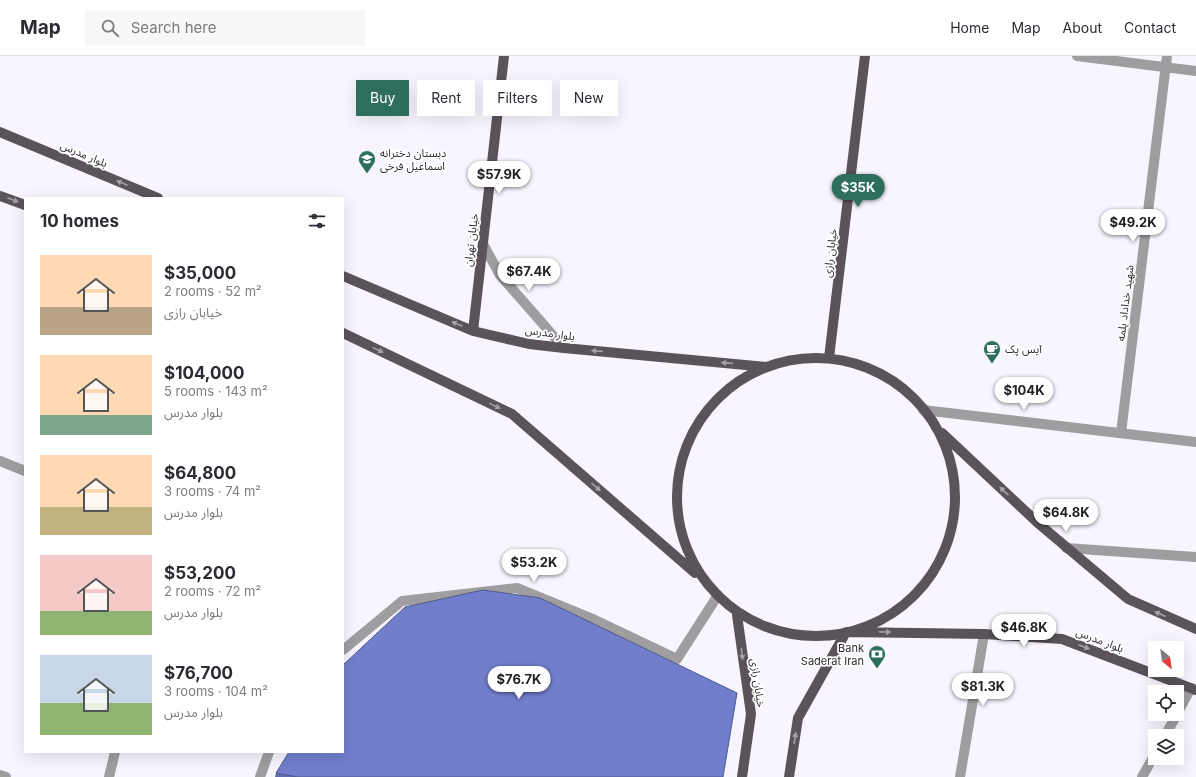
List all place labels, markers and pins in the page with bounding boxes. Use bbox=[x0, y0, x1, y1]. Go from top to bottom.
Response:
place label: دبستان دخترانه اسماعیل فرخی bbox=[380, 146, 446, 173]
school or university icon: دبستان دخترانه اسماعیل فرخی bbox=[357, 149, 377, 174]
pin: $57.9K bbox=[466, 161, 532, 195]
pin: $35K bbox=[834, 174, 882, 208]
pin: $49.2K bbox=[1100, 209, 1166, 243]
pin: $67.4K bbox=[496, 258, 562, 292]
cafe icon: آیس پک bbox=[982, 339, 1002, 364]
place label: آیس پک bbox=[1005, 342, 1043, 357]
pin: $104K bbox=[996, 377, 1052, 411]
pin: $64.8K bbox=[1033, 499, 1099, 533]
pin: $53.2K bbox=[501, 549, 567, 583]
pin: $46.8K bbox=[991, 614, 1057, 648]
place label: Bank Saderat Iran bbox=[801, 641, 864, 668]
bank icon: Bank Saderat Iran bbox=[867, 644, 887, 669]
pin: $76.7K bbox=[486, 666, 552, 700]
pin: $81.3K bbox=[950, 673, 1016, 707]

